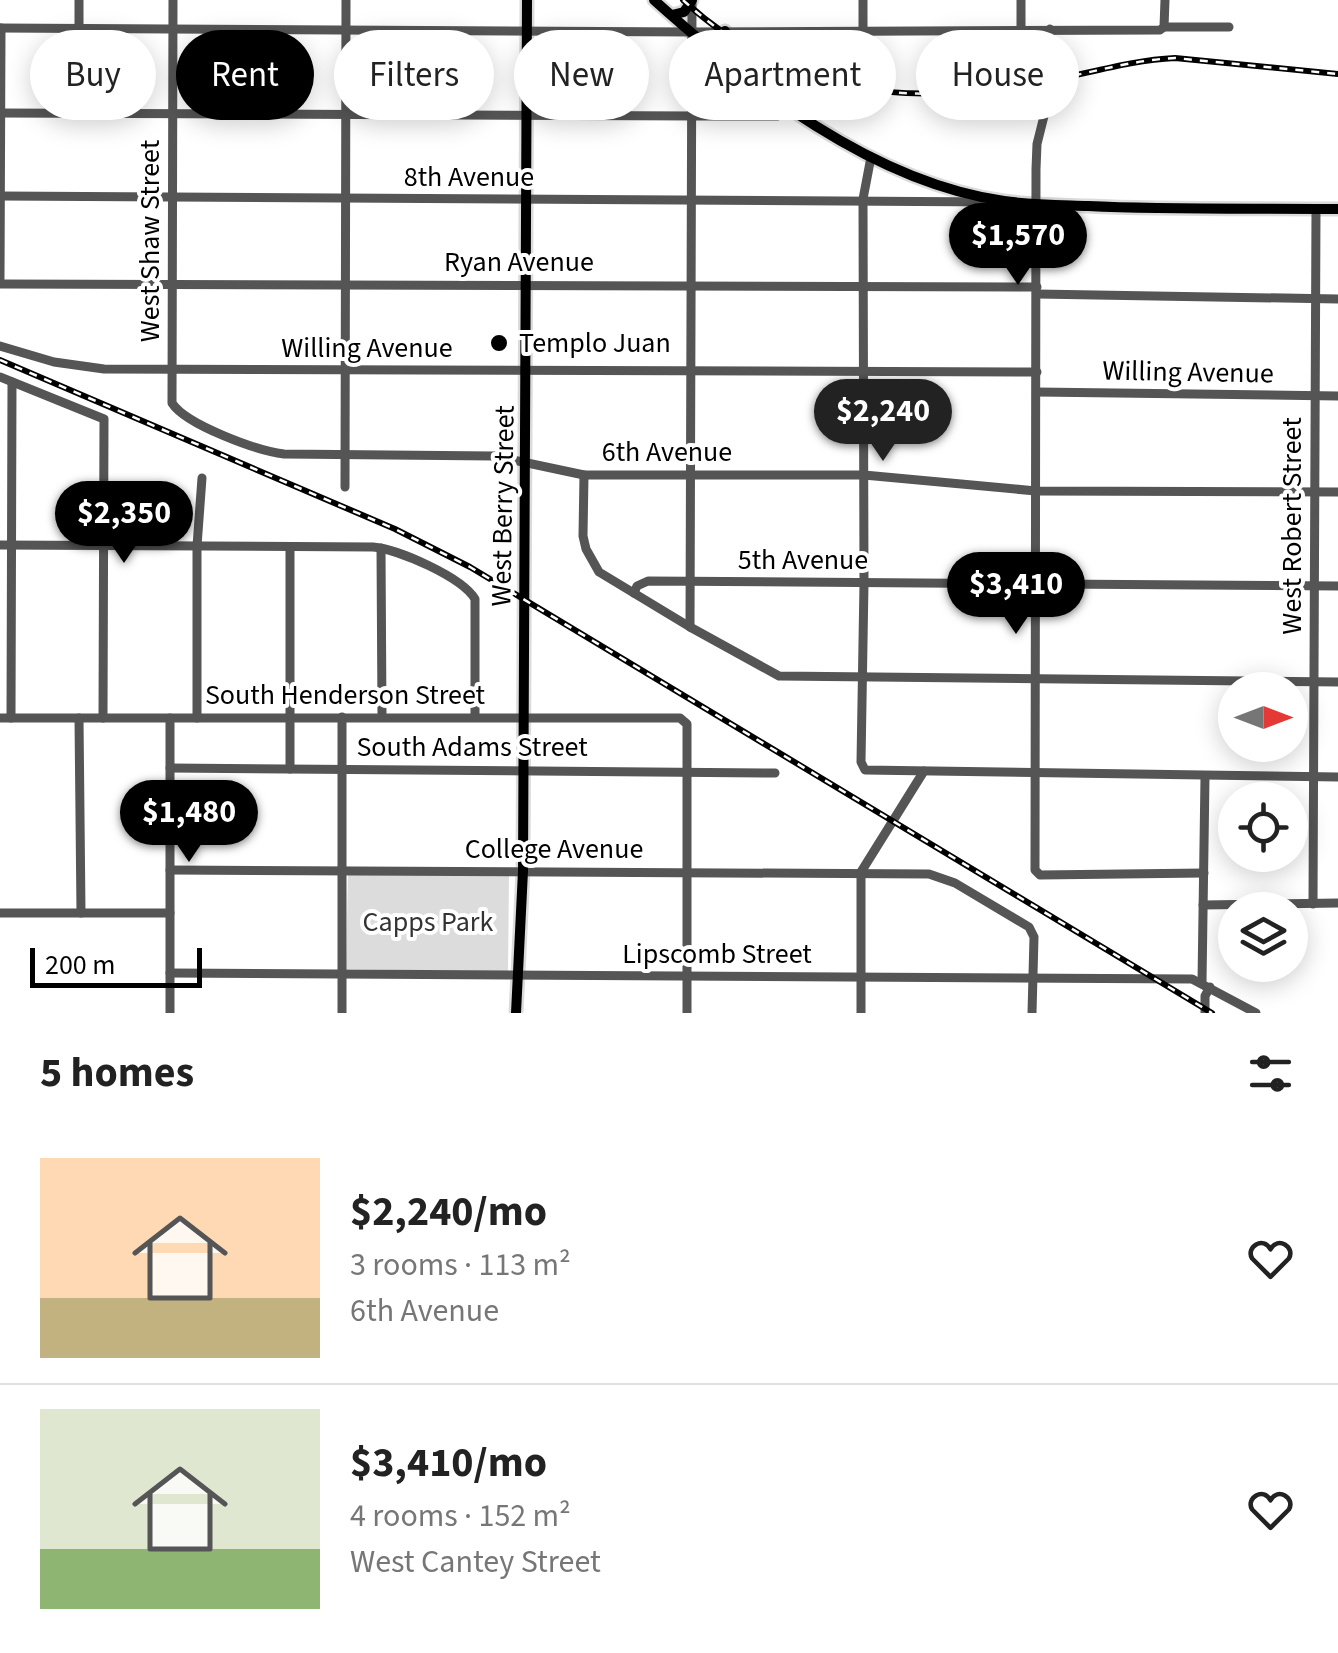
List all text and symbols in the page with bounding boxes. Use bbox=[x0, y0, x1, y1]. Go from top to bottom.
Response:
chip: Buy bbox=[30, 30, 156, 120]
chip: Rent bbox=[176, 30, 314, 120]
chip: Filters bbox=[334, 30, 494, 120]
chip: New bbox=[514, 30, 649, 120]
chip: Apartment bbox=[669, 30, 896, 120]
chip: House bbox=[916, 30, 1079, 120]
street label: West Shaw Street bbox=[130, 139, 170, 342]
street label: 8th Avenue bbox=[404, 157, 534, 197]
pin: $1,570 bbox=[937, 203, 1099, 288]
text: $1,570 bbox=[971, 212, 1065, 258]
street label: Ryan Avenue bbox=[444, 242, 594, 282]
place label: Templo Juan bbox=[519, 323, 671, 363]
street label: Willing Avenue bbox=[281, 328, 453, 368]
marker: Templo Juan bbox=[488, 332, 510, 354]
street label: Willing Avenue bbox=[1102, 351, 1274, 393]
pin: $2,240 bbox=[802, 379, 964, 464]
text: $2,240 bbox=[836, 388, 930, 434]
street label: West Berry Street bbox=[481, 404, 525, 607]
street label: West Robert Street bbox=[1272, 417, 1312, 635]
street label: 6th Avenue bbox=[602, 432, 732, 472]
pin: $2,350 bbox=[43, 481, 205, 566]
text: $2,350 bbox=[77, 490, 171, 536]
street label: 5th Avenue bbox=[738, 540, 868, 580]
pin: $3,410 bbox=[935, 552, 1097, 637]
text: $3,410 bbox=[969, 561, 1063, 607]
north arrow bbox=[1218, 672, 1308, 762]
map controls bbox=[1218, 672, 1308, 982]
street label: South Henderson Street bbox=[205, 675, 486, 715]
street label: South Adams Street bbox=[356, 727, 588, 767]
pin: $1,480 bbox=[108, 780, 270, 865]
button: locate bbox=[1218, 782, 1308, 872]
text: $1,480 bbox=[142, 789, 236, 835]
street label: College Avenue bbox=[465, 829, 643, 869]
button: layers bbox=[1218, 892, 1308, 982]
park label: Capps Park bbox=[363, 902, 494, 942]
street label: Lipscomb Street bbox=[622, 934, 812, 974]
scale bar bbox=[30, 943, 202, 988]
text: 200 m bbox=[45, 945, 116, 985]
text: 5 homes bbox=[40, 1043, 194, 1103]
icon: filters bbox=[1243, 1046, 1298, 1101]
text: $2,240/mo bbox=[350, 1182, 547, 1242]
icon: home bbox=[120, 1198, 240, 1318]
icon: heart bbox=[1243, 1231, 1298, 1286]
text: 3 rooms · 113 m² bbox=[350, 1242, 571, 1288]
text: 6th Avenue bbox=[350, 1288, 499, 1334]
text: $3,410/mo bbox=[350, 1433, 547, 1493]
icon: home bbox=[120, 1449, 240, 1569]
icon: heart bbox=[1243, 1482, 1298, 1537]
text: 4 rooms · 152 m² bbox=[350, 1493, 571, 1539]
text: West Cantey Street bbox=[350, 1539, 601, 1585]

